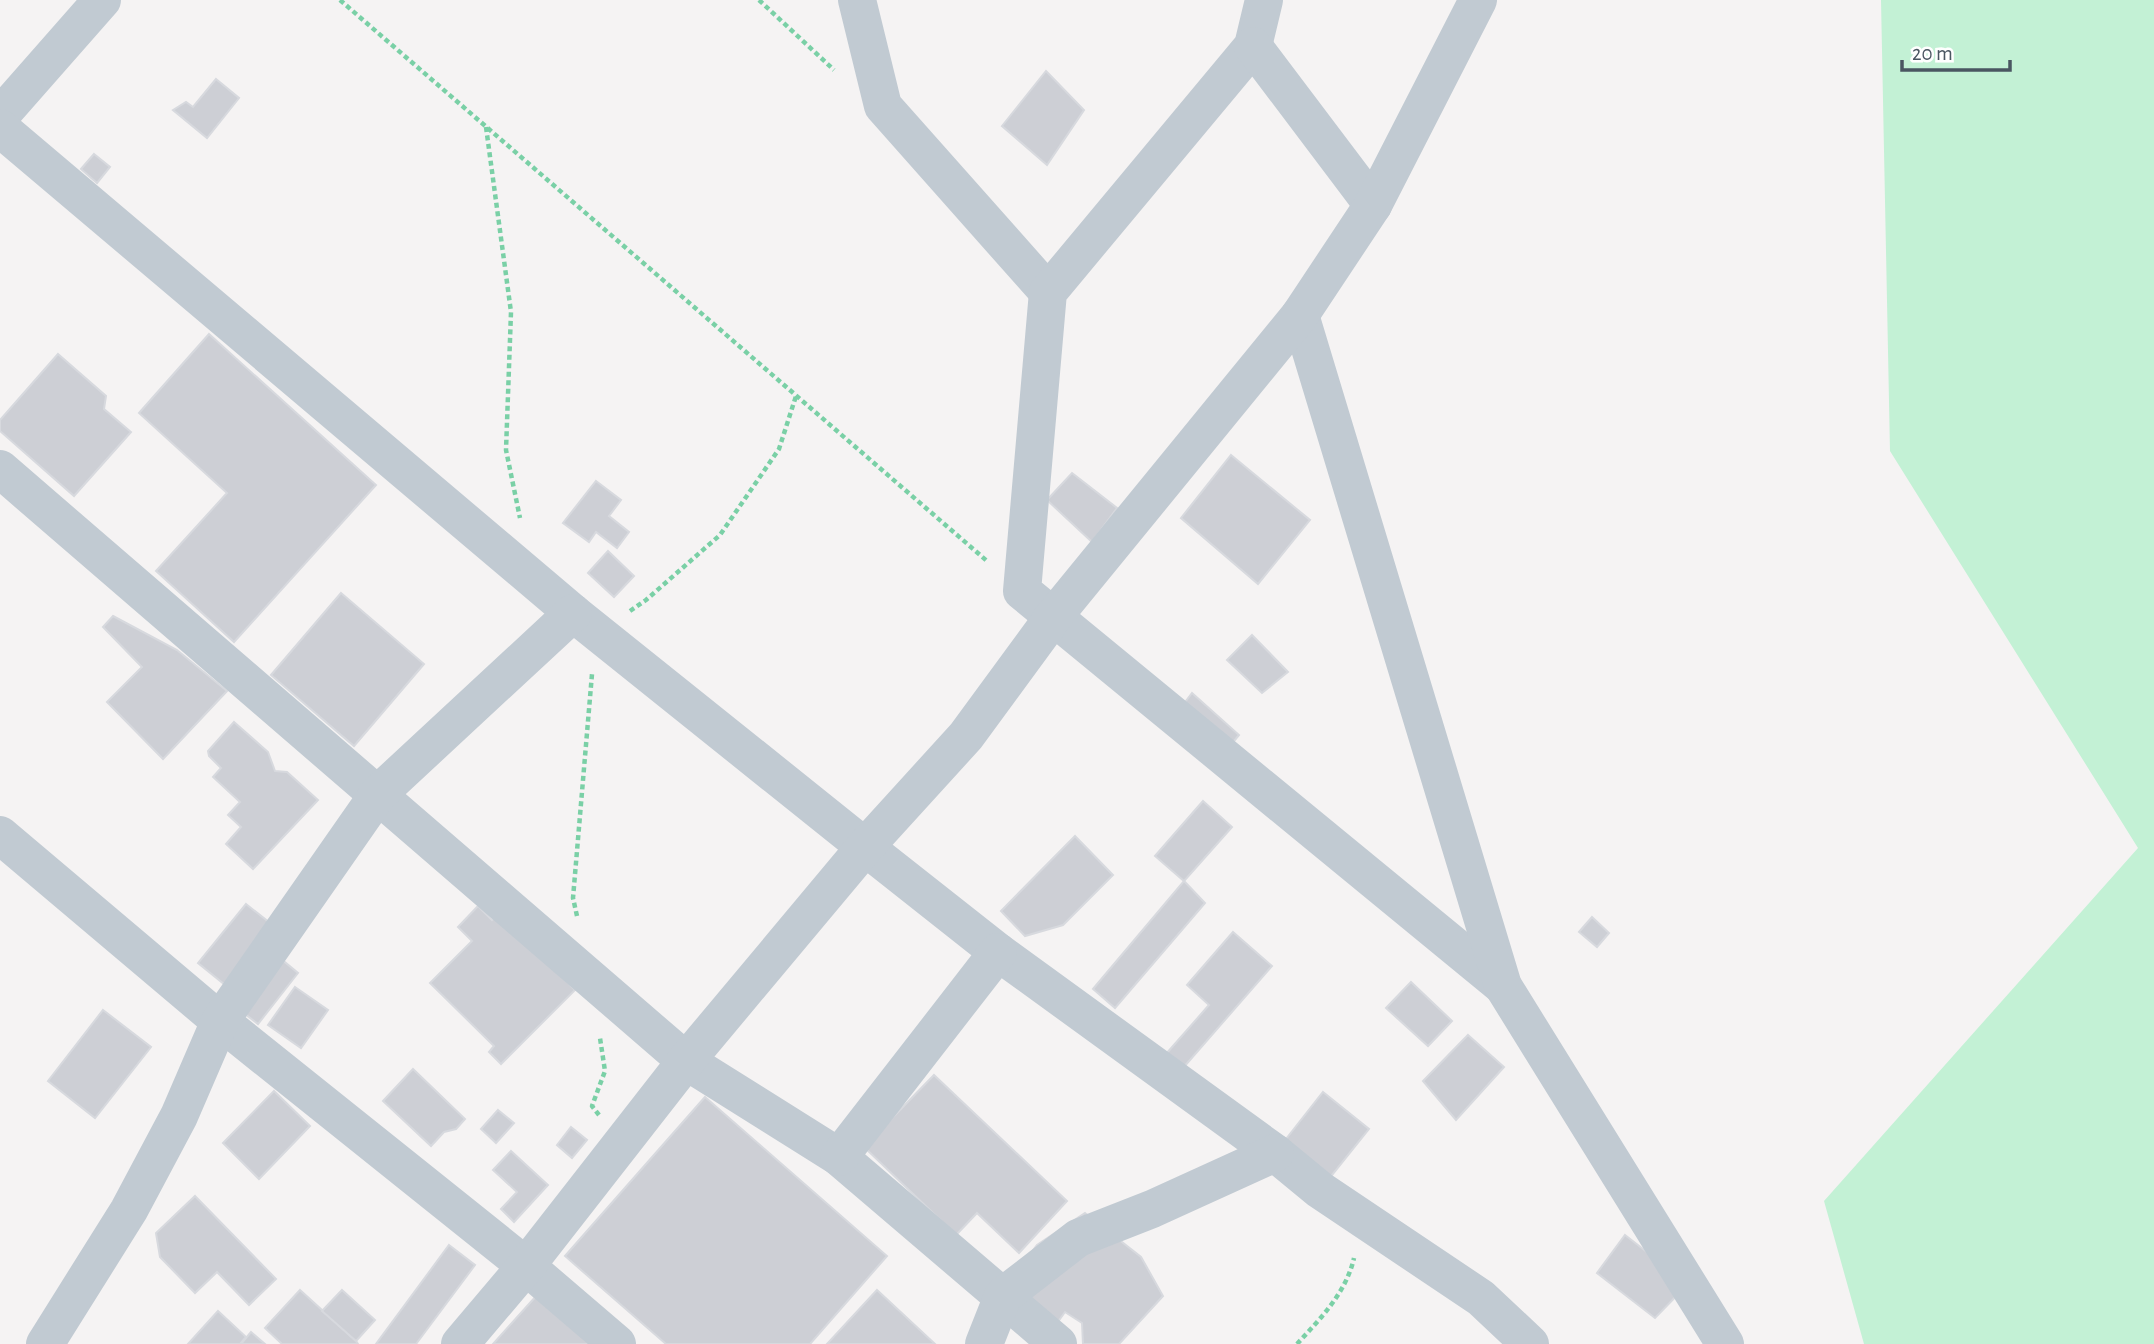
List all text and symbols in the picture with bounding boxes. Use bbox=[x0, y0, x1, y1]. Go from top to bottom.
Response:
scale bar bbox=[1902, 28, 2010, 72]
text: 20 m bbox=[1912, 43, 1953, 64]

